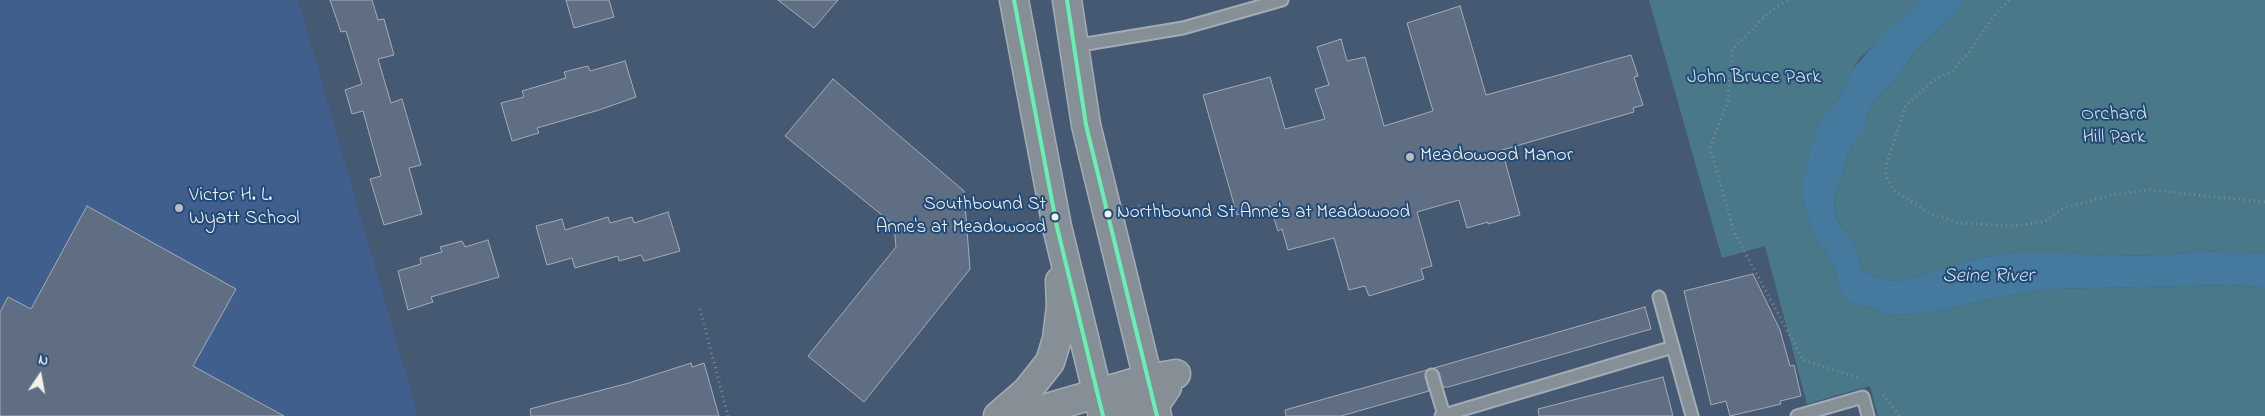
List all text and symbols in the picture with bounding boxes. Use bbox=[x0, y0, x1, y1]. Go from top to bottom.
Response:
park label: John Bruce Park bbox=[1687, 67, 1821, 91]
park label: Orchard Hill Park bbox=[2081, 104, 2147, 151]
place label: Meadowood Manor bbox=[1420, 145, 1573, 169]
marker: Meadowood Manor bbox=[1404, 151, 1416, 163]
place label: Victor H. L. Wyatt School bbox=[189, 185, 300, 232]
place label: Southbound St Anne's at Meadowood bbox=[876, 195, 1046, 239]
marker: Victor H. L. Wyatt School bbox=[173, 202, 185, 214]
place label: Northbound St Anne's at Meadowood bbox=[1117, 203, 1410, 225]
marker: Northbound St Anne's at Meadowood bbox=[1103, 209, 1113, 219]
marker: Southbound St Anne's at Meadowood bbox=[1050, 212, 1060, 222]
water label: Seine River bbox=[1942, 265, 2034, 291]
text: N bbox=[36, 350, 50, 372]
north arrow bbox=[15, 351, 65, 401]

